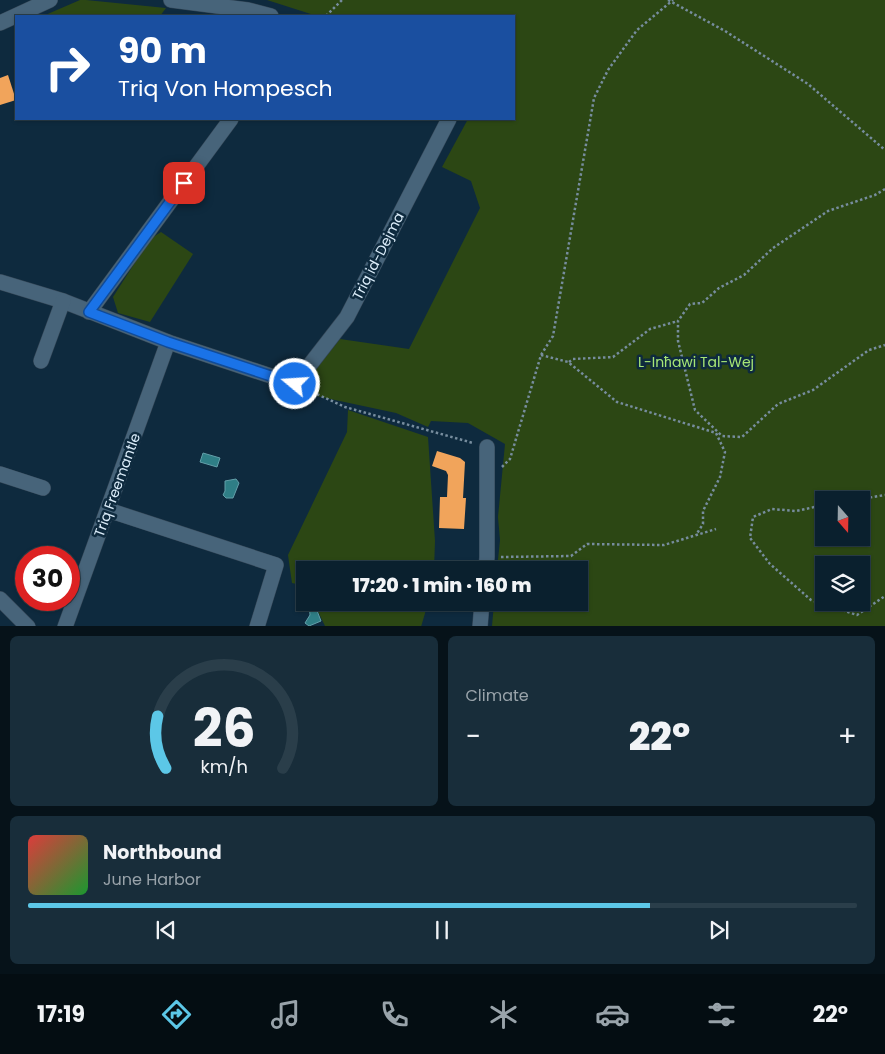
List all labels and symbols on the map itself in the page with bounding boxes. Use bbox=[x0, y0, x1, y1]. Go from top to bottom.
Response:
pin bbox=[163, 162, 205, 204]
street label: Triq id-Dejma bbox=[347, 209, 409, 303]
park label: L-Inħawi Tal-Wej bbox=[638, 352, 754, 372]
position arrow bbox=[268, 357, 320, 409]
street label: Triq Freemantle bbox=[89, 430, 145, 540]
north arrow bbox=[815, 491, 870, 546]
speed limit sign: 30 bbox=[15, 546, 80, 611]

